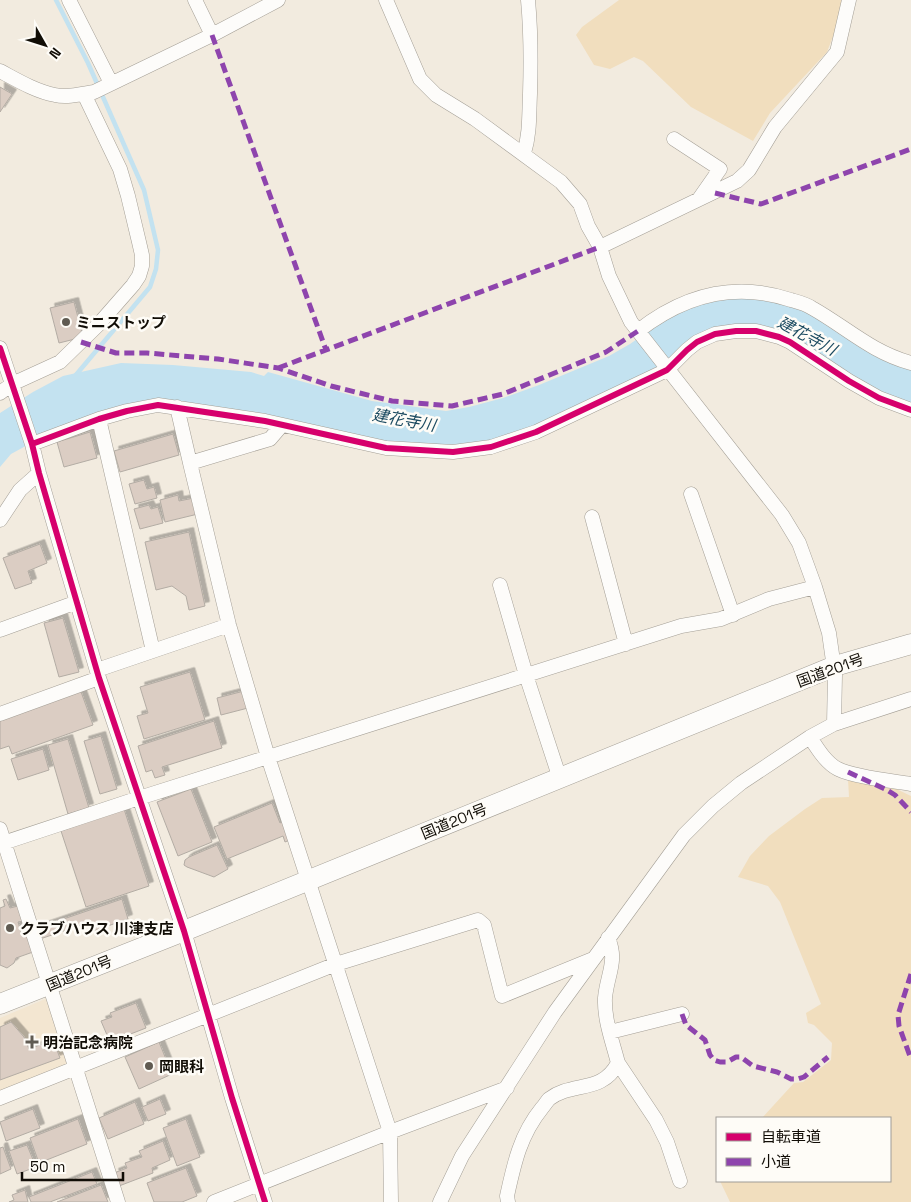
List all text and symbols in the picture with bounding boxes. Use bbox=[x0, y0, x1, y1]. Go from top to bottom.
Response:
north arrow bbox=[20, 20, 70, 70]
text: N bbox=[45, 44, 65, 62]
water label: 建花寺川 bbox=[774, 312, 842, 361]
place label: ミニストップ bbox=[76, 313, 166, 332]
marker: ミニストップ bbox=[60, 316, 72, 328]
water label: 建花寺川 bbox=[371, 404, 439, 436]
street label: 国道201号 bbox=[794, 649, 866, 691]
street label: 国道201号 bbox=[418, 799, 490, 843]
place label: クラブハウス 川津支店 bbox=[20, 919, 174, 938]
marker: クラブハウス 川津支店 bbox=[4, 922, 16, 934]
street label: 国道201号 bbox=[43, 951, 115, 995]
place label: 明治記念病院 bbox=[43, 1033, 133, 1052]
marker: 明治記念病院 bbox=[25, 1035, 39, 1049]
place label: 岡眼科 bbox=[159, 1057, 204, 1076]
marker: 岡眼科 bbox=[143, 1060, 155, 1072]
legend bbox=[716, 1117, 891, 1182]
text: 自転車道 bbox=[761, 1127, 821, 1146]
scale bar bbox=[22, 1150, 124, 1182]
text: 小道 bbox=[761, 1152, 791, 1171]
text: 50 m bbox=[30, 1157, 65, 1176]

